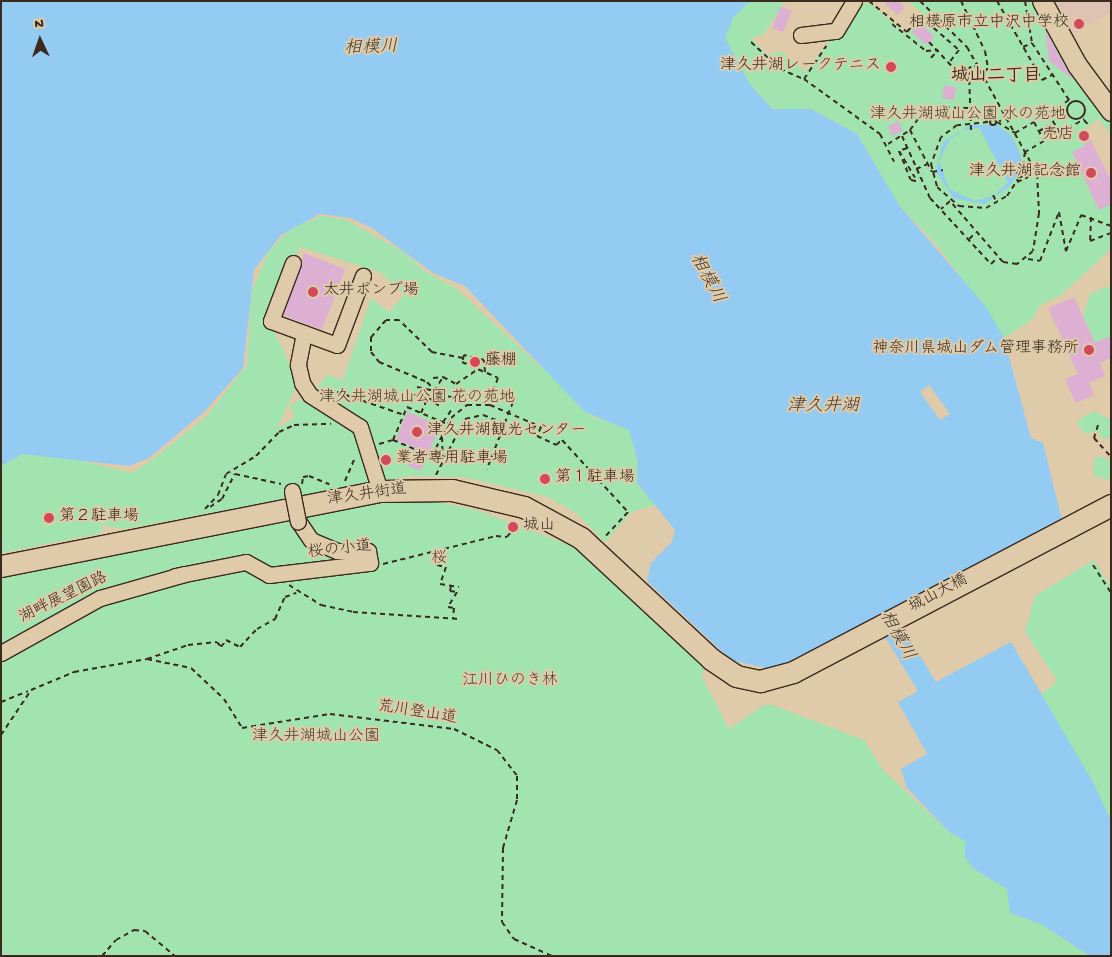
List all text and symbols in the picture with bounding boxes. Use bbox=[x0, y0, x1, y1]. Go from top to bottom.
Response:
place label: 相模原市立中沢中学校 bbox=[909, 14, 1069, 34]
north arrow bbox=[15, 15, 65, 65]
text: N bbox=[34, 16, 44, 33]
marker: 相模原市立中沢中学校 bbox=[1073, 18, 1085, 30]
water label: 相模川 bbox=[344, 37, 398, 61]
place label: 津久井湖レークテニス bbox=[720, 57, 881, 77]
marker: 津久井湖レークテニス bbox=[885, 61, 897, 73]
district label: 城山二丁目 bbox=[951, 66, 1041, 88]
park label: 津久井湖城山公園 水の苑地 bbox=[870, 106, 1066, 126]
place label: 売店 bbox=[1042, 126, 1074, 146]
marker: 売店 bbox=[1078, 130, 1090, 142]
place label: 津久井湖記念館 bbox=[969, 163, 1081, 183]
marker: 津久井湖記念館 bbox=[1085, 167, 1097, 179]
water label: 相模川 bbox=[684, 250, 728, 308]
place label: 太井ポンプ場 bbox=[323, 282, 419, 302]
marker: 太井ポンプ場 bbox=[307, 286, 319, 298]
place label: 神奈川県城山ダム管理事務所 bbox=[871, 340, 1079, 360]
marker: 神奈川県城山ダム管理事務所 bbox=[1083, 344, 1095, 356]
place label: 藤棚 bbox=[485, 352, 517, 372]
marker: 藤棚 bbox=[469, 356, 481, 368]
park label: 津久井湖城山公園 花の苑地 bbox=[319, 389, 515, 409]
water label: 津久井湖 bbox=[787, 396, 859, 418]
place label: 津久井湖観光センター bbox=[427, 422, 587, 442]
marker: 津久井湖観光センター bbox=[411, 426, 423, 438]
place label: 業者専用駐車場 bbox=[396, 450, 508, 470]
marker: 業者専用駐車場 bbox=[380, 454, 392, 466]
place label: 第１駐車場 bbox=[555, 469, 635, 489]
marker: 第１駐車場 bbox=[539, 473, 551, 485]
street label: 津久井街道 bbox=[326, 481, 408, 511]
place label: 第２駐車場 bbox=[59, 508, 139, 528]
marker: 第２駐車場 bbox=[43, 512, 55, 524]
place label: 城山 bbox=[523, 517, 555, 537]
marker: 城山 bbox=[507, 521, 519, 533]
street label: 桜の小道 bbox=[307, 538, 373, 564]
park label: 桜 bbox=[431, 550, 447, 570]
street label: 湖畔展望園路 bbox=[17, 569, 111, 629]
street label: 城山大橋 bbox=[906, 572, 972, 618]
water label: 相模川 bbox=[873, 607, 919, 665]
park label: 江川ひのき林 bbox=[462, 672, 558, 692]
street label: 荒川登山道 bbox=[376, 698, 458, 730]
park label: 津久井湖城山公園 bbox=[252, 728, 380, 748]

